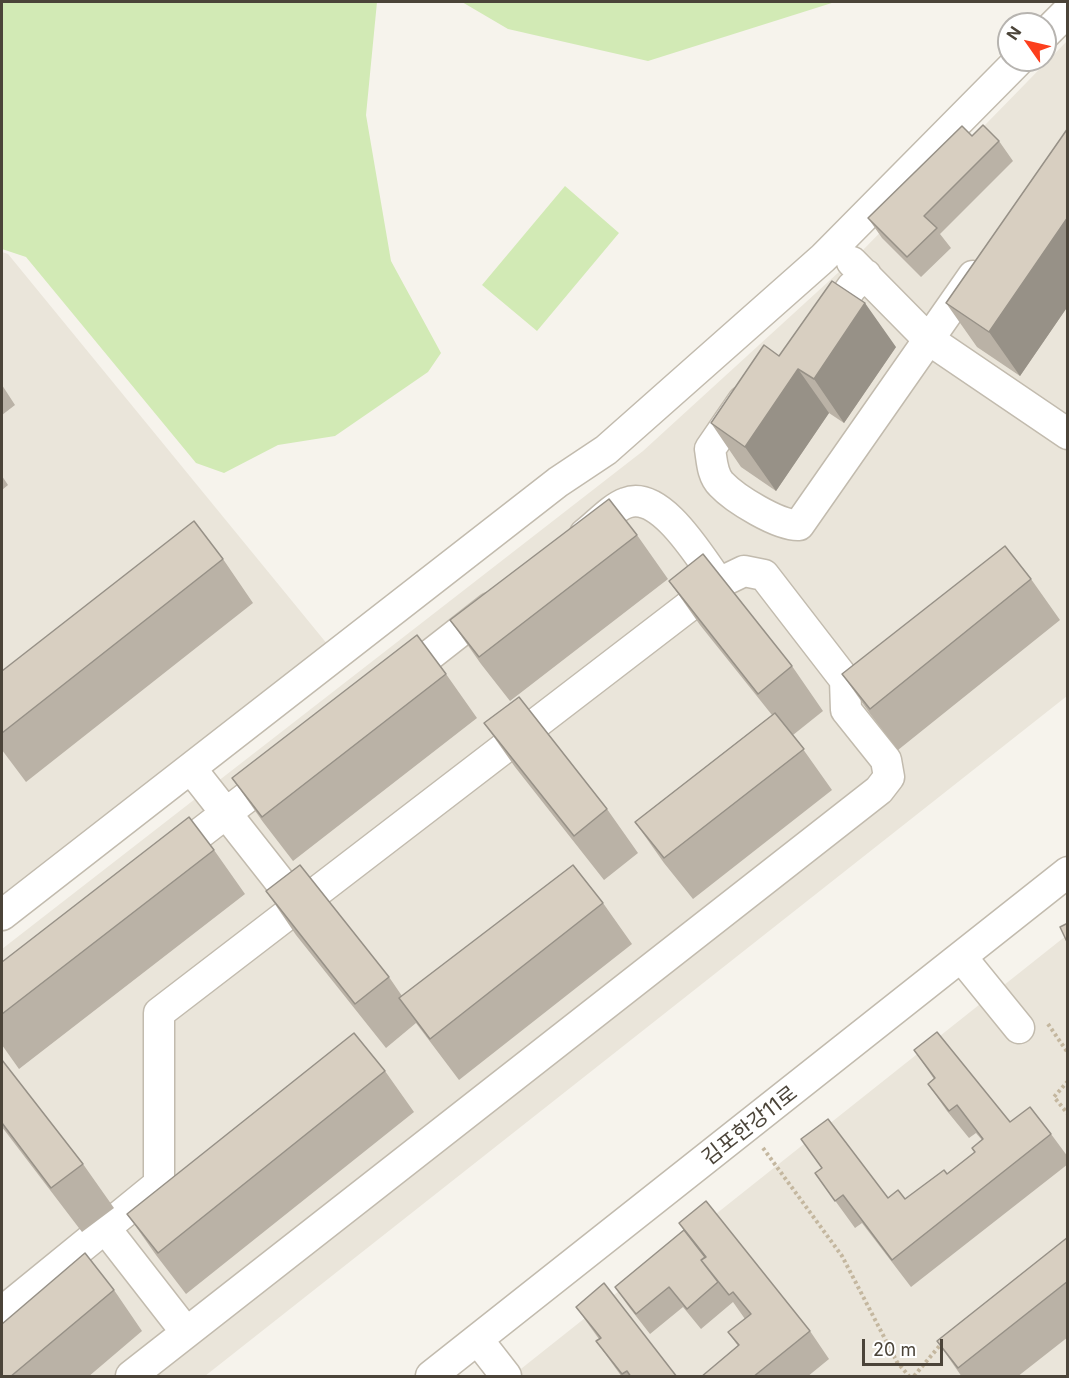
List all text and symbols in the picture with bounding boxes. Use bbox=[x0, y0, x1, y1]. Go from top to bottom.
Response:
north arrow bbox=[997, 12, 1057, 72]
text: N bbox=[1002, 22, 1025, 44]
street label: 김포한강11로 bbox=[697, 1081, 803, 1171]
scale bar bbox=[865, 1327, 946, 1365]
text: 20 m bbox=[873, 1339, 916, 1360]

